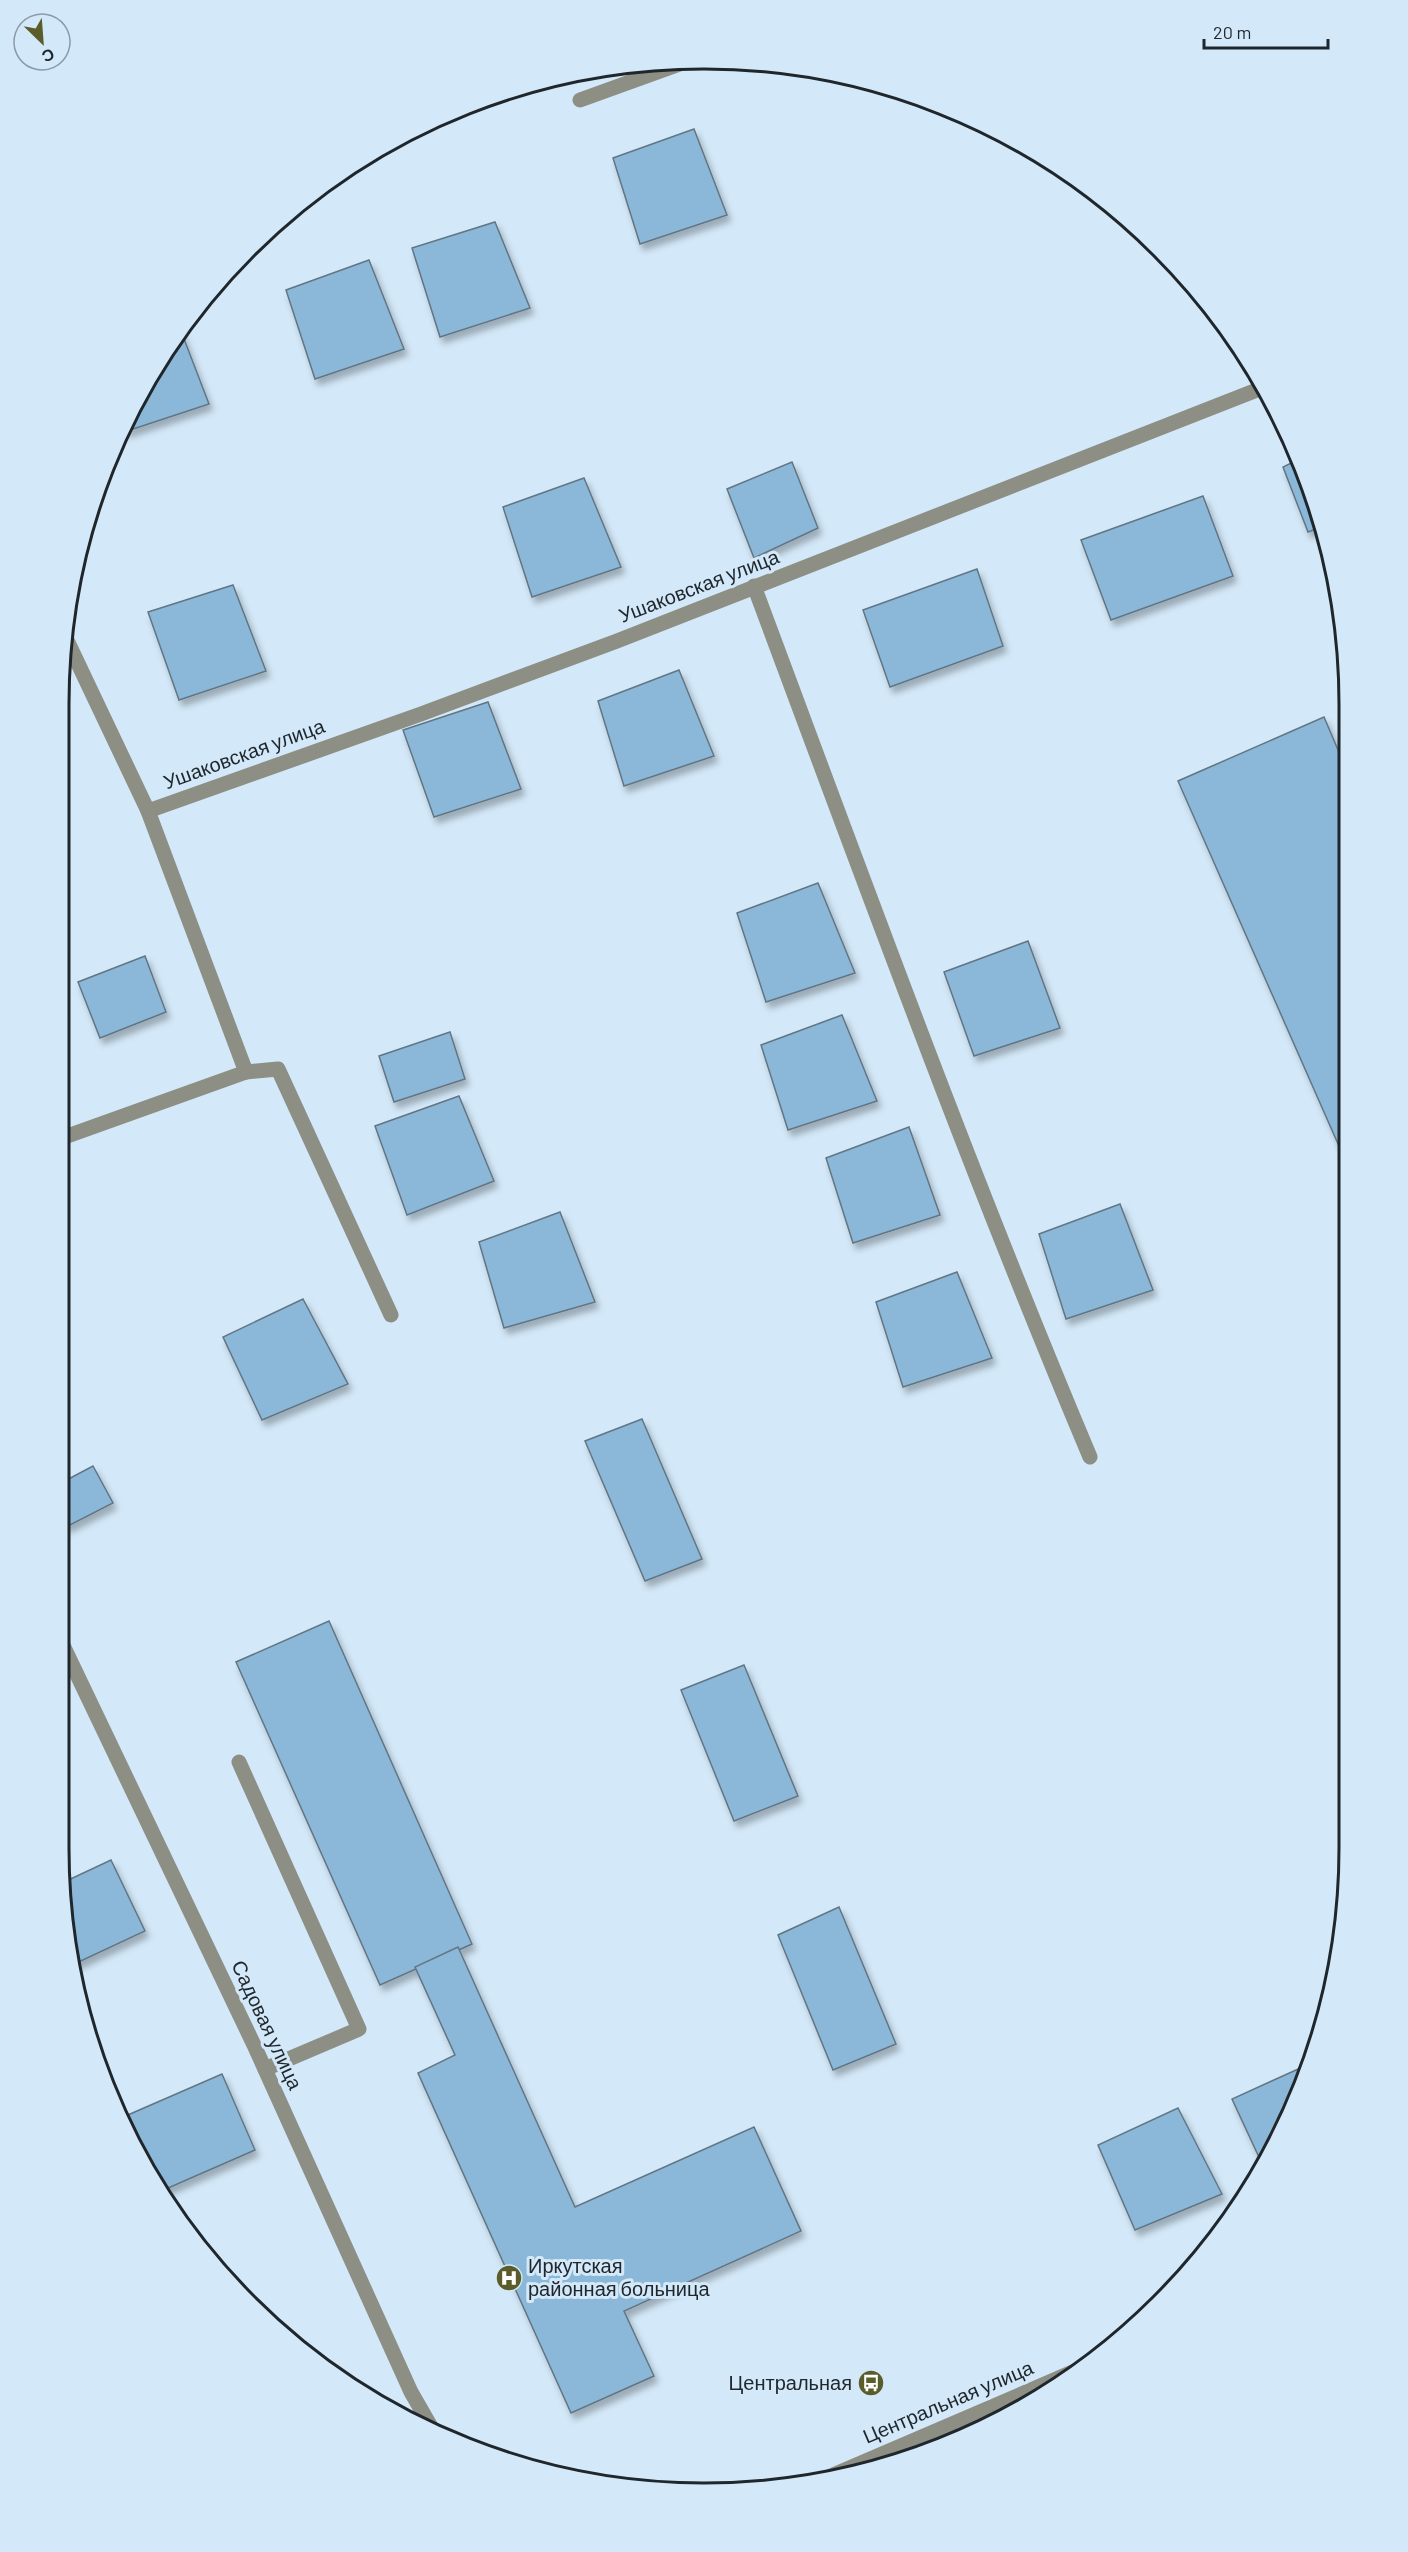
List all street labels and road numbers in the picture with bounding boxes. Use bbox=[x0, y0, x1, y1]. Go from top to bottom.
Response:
street label: Ушаковская улица bbox=[615, 543, 783, 627]
street label: Ушаковская улица bbox=[160, 712, 328, 793]
street label: Садовая улица bbox=[227, 1956, 309, 2094]
street label: Центральная улица bbox=[859, 2354, 1037, 2448]

